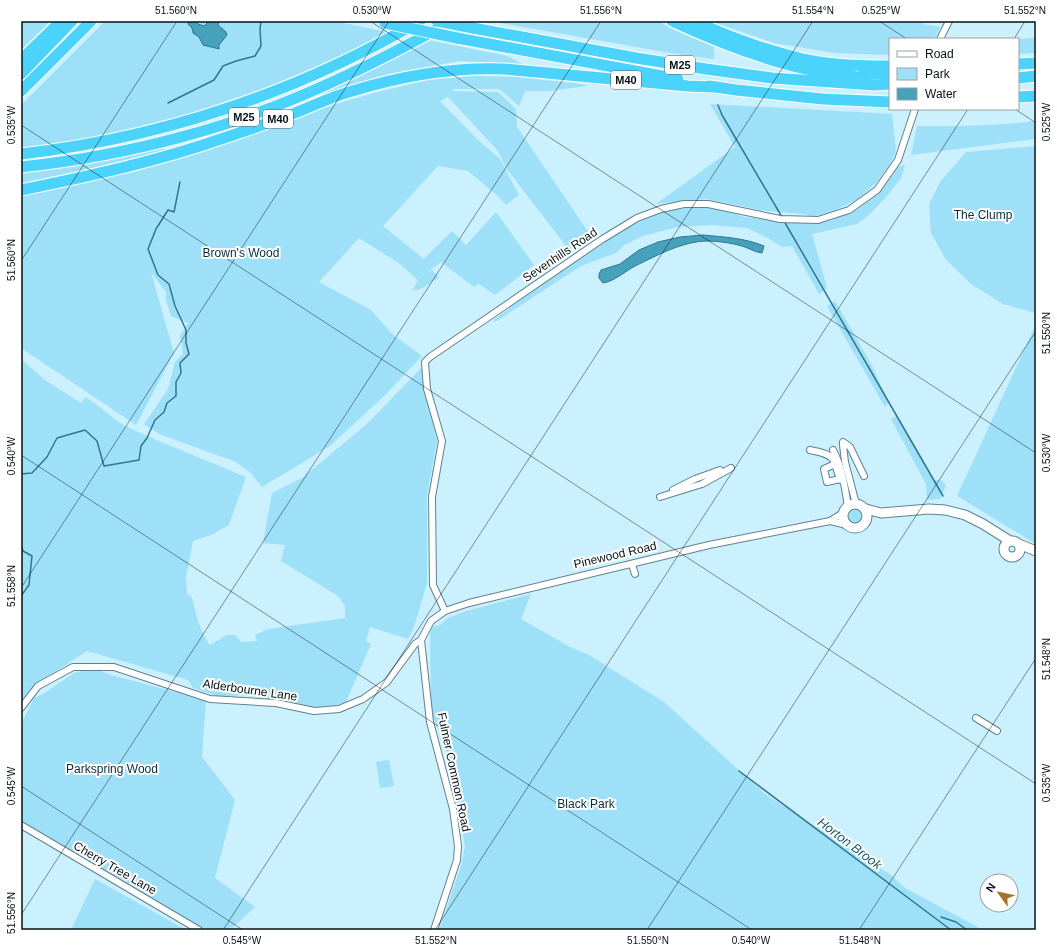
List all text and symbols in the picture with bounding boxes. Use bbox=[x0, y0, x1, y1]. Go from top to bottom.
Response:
text: 51.560°N bbox=[155, 5, 197, 16]
text: 0.530°W bbox=[353, 5, 392, 16]
text: 51.556°N bbox=[580, 5, 622, 16]
text: 51.554°N bbox=[792, 5, 834, 16]
text: 0.525°W bbox=[862, 5, 901, 16]
text: 51.552°N bbox=[1004, 5, 1046, 16]
legend bbox=[889, 38, 1019, 110]
text: Road bbox=[925, 47, 954, 61]
road number: M25 bbox=[665, 56, 695, 74]
text: Park bbox=[925, 67, 951, 81]
road number: M40 bbox=[611, 71, 641, 89]
text: Water bbox=[925, 87, 957, 101]
text: 0.525°W bbox=[1041, 102, 1052, 141]
text: 0.535°W bbox=[6, 105, 17, 144]
road number: M25 bbox=[229, 108, 259, 126]
road number: M40 bbox=[263, 110, 293, 128]
park label: The Clump bbox=[954, 208, 1013, 222]
street label: Sevenhills Road bbox=[520, 225, 600, 285]
text: 51.560°N bbox=[6, 239, 17, 281]
park label: Brown's Wood bbox=[203, 246, 279, 260]
text: 51.550°N bbox=[1041, 312, 1052, 354]
text: 0.530°W bbox=[1041, 433, 1052, 472]
text: 0.540°W bbox=[6, 436, 17, 475]
street label: Pinewood Road bbox=[572, 539, 658, 571]
text: 51.558°N bbox=[6, 565, 17, 607]
text: 51.548°N bbox=[1041, 638, 1052, 680]
street label: Alderbourne Lane bbox=[202, 676, 299, 704]
street label: Fulmer Common Road bbox=[435, 711, 473, 833]
park label: Parkspring Wood bbox=[66, 762, 158, 776]
text: 0.535°W bbox=[1041, 763, 1052, 802]
text: 0.545°W bbox=[6, 766, 17, 805]
park label: Black Park bbox=[557, 797, 616, 811]
water label: Horton Brook bbox=[815, 814, 886, 873]
street label: Cherry Tree Lane bbox=[71, 839, 159, 898]
north arrow bbox=[979, 873, 1019, 913]
text: N bbox=[983, 881, 998, 894]
text: 51.556°N bbox=[6, 892, 17, 934]
text: 0.545°W bbox=[223, 935, 262, 946]
text: 51.552°N bbox=[415, 935, 457, 946]
text: 51.550°N bbox=[627, 935, 669, 946]
text: 0.540°W bbox=[732, 935, 771, 946]
text: 51.548°N bbox=[839, 935, 881, 946]

